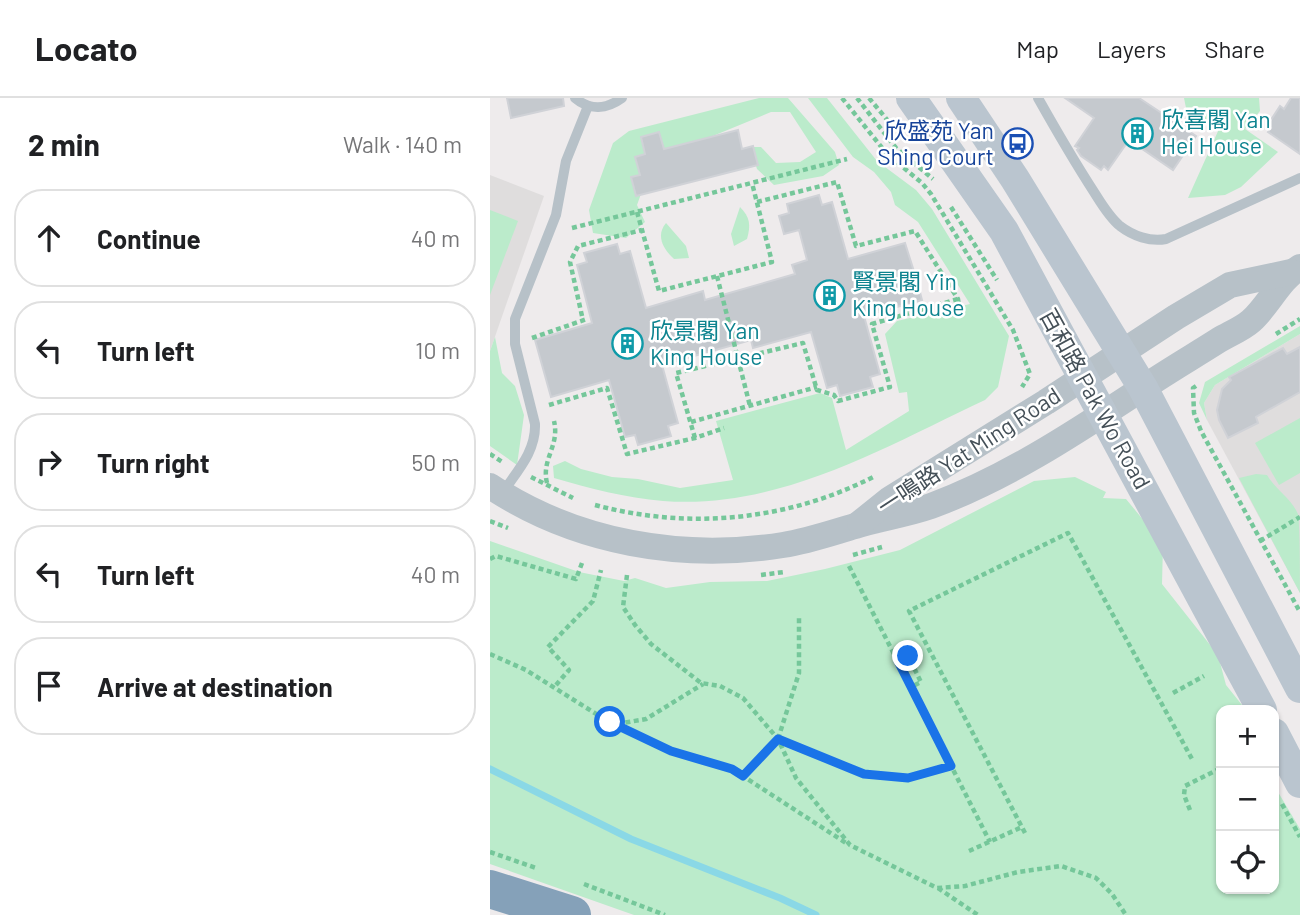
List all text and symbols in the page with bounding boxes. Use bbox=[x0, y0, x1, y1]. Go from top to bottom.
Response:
text: Locato bbox=[35, 28, 138, 68]
text: Map bbox=[1016, 34, 1059, 63]
text: Layers bbox=[1097, 34, 1166, 63]
text: Share bbox=[1204, 34, 1265, 63]
place label: 欣喜閣 Yan Hei House bbox=[1161, 105, 1271, 159]
place label: 欣盛苑 Yan Shing Court bbox=[877, 116, 994, 170]
building icon: 欣喜閣 Yan Hei House bbox=[1121, 116, 1155, 150]
text: 2 min bbox=[28, 126, 100, 162]
bus stop icon: 欣盛苑 Yan Shing Court bbox=[1000, 127, 1034, 161]
text: Walk · 140 m bbox=[343, 130, 462, 158]
icon: ahead bbox=[30, 219, 68, 257]
text: Continue bbox=[97, 223, 201, 254]
text: 40 m bbox=[411, 224, 460, 252]
place label: 賢景閣 Yin King House bbox=[852, 267, 964, 321]
building icon: 賢景閣 Yin King House bbox=[812, 278, 846, 312]
street label: 百和路 Pak Wo Road bbox=[1035, 303, 1157, 494]
place label: 欣景閣 Yan King House bbox=[650, 316, 762, 370]
building icon: 欣景閣 Yan King House bbox=[610, 327, 644, 361]
icon: left bbox=[30, 331, 68, 369]
text: Turn left bbox=[97, 335, 195, 366]
text: 10 m bbox=[415, 336, 460, 364]
street label: 一鳴路 Yat Ming Road bbox=[872, 380, 1065, 520]
icon: right bbox=[30, 443, 68, 481]
text: Turn right bbox=[97, 447, 210, 478]
text: 50 m bbox=[412, 448, 460, 476]
icon: left bbox=[30, 555, 68, 593]
text: Turn left bbox=[97, 559, 195, 590]
text: 40 m bbox=[411, 560, 460, 588]
route end bbox=[892, 640, 923, 671]
icon: arrive bbox=[30, 667, 68, 705]
text: Arrive at destination bbox=[97, 671, 333, 702]
map controls bbox=[1216, 705, 1279, 894]
button: + bbox=[1216, 705, 1279, 768]
route start bbox=[594, 706, 625, 737]
button: − bbox=[1216, 768, 1279, 831]
button: locate bbox=[1216, 831, 1279, 894]

